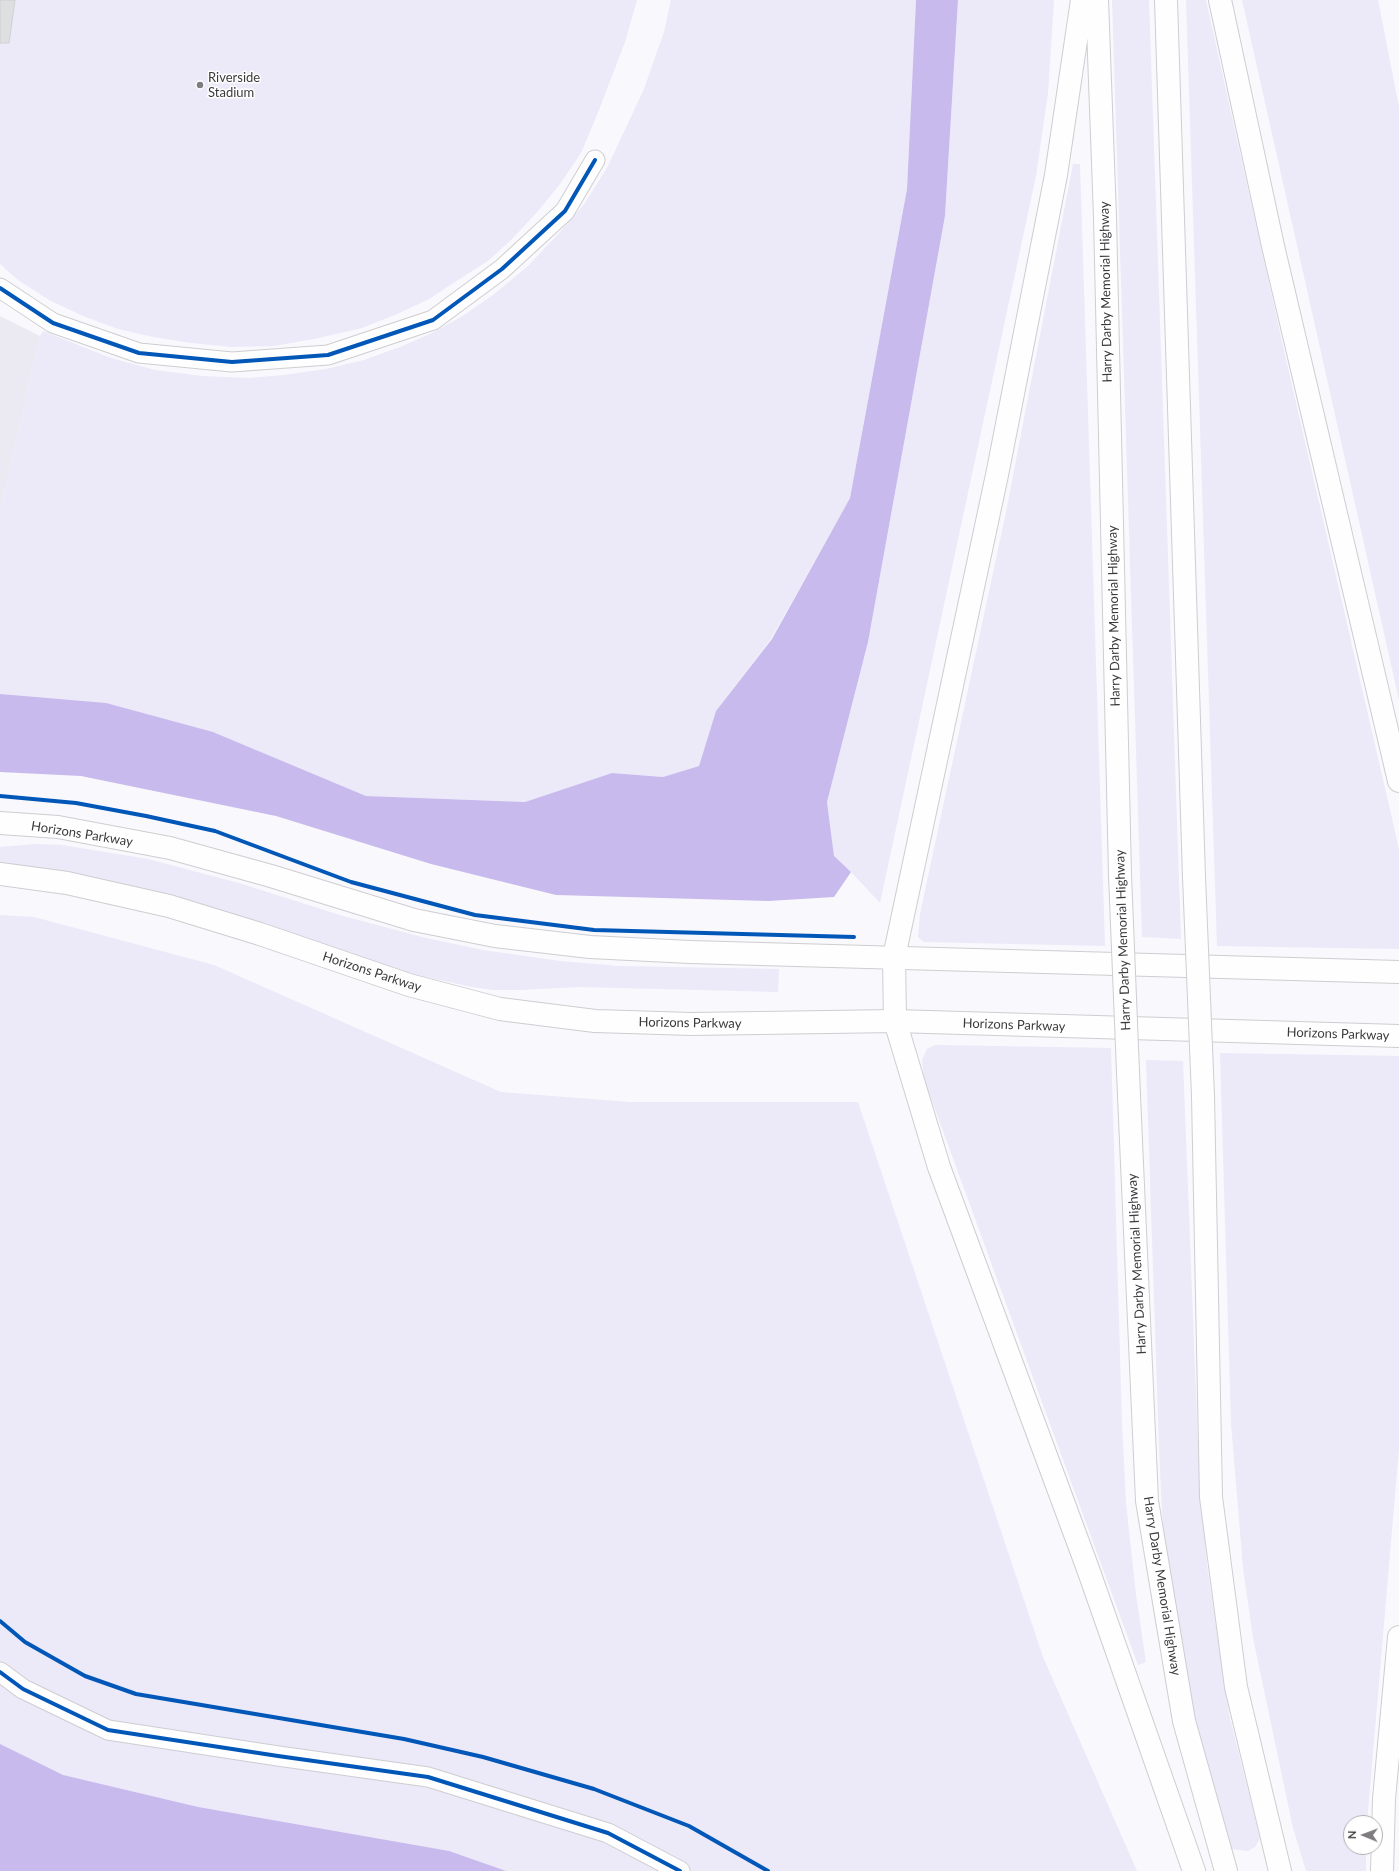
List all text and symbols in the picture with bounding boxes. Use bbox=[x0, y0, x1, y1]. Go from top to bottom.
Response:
place label: Riverside Stadium bbox=[208, 70, 260, 101]
marker: Riverside Stadium bbox=[195, 80, 205, 90]
street label: Harry Darby Memorial Highway bbox=[1097, 201, 1115, 383]
street label: Harry Darby Memorial Highway bbox=[1105, 525, 1123, 707]
street label: Horizons Parkway bbox=[30, 818, 134, 850]
street label: Harry Darby Memorial Highway bbox=[1112, 849, 1134, 1031]
street label: Horizons Parkway bbox=[321, 949, 423, 995]
street label: Horizons Parkway bbox=[638, 1014, 742, 1032]
street label: Horizons Parkway bbox=[962, 1015, 1066, 1035]
street label: Horizons Parkway bbox=[1286, 1024, 1390, 1044]
street label: Harry Darby Memorial Highway bbox=[1124, 1173, 1150, 1355]
street label: Harry Darby Memorial Highway bbox=[1140, 1495, 1184, 1677]
north arrow bbox=[1343, 1815, 1383, 1855]
text: N bbox=[1345, 1830, 1358, 1839]

